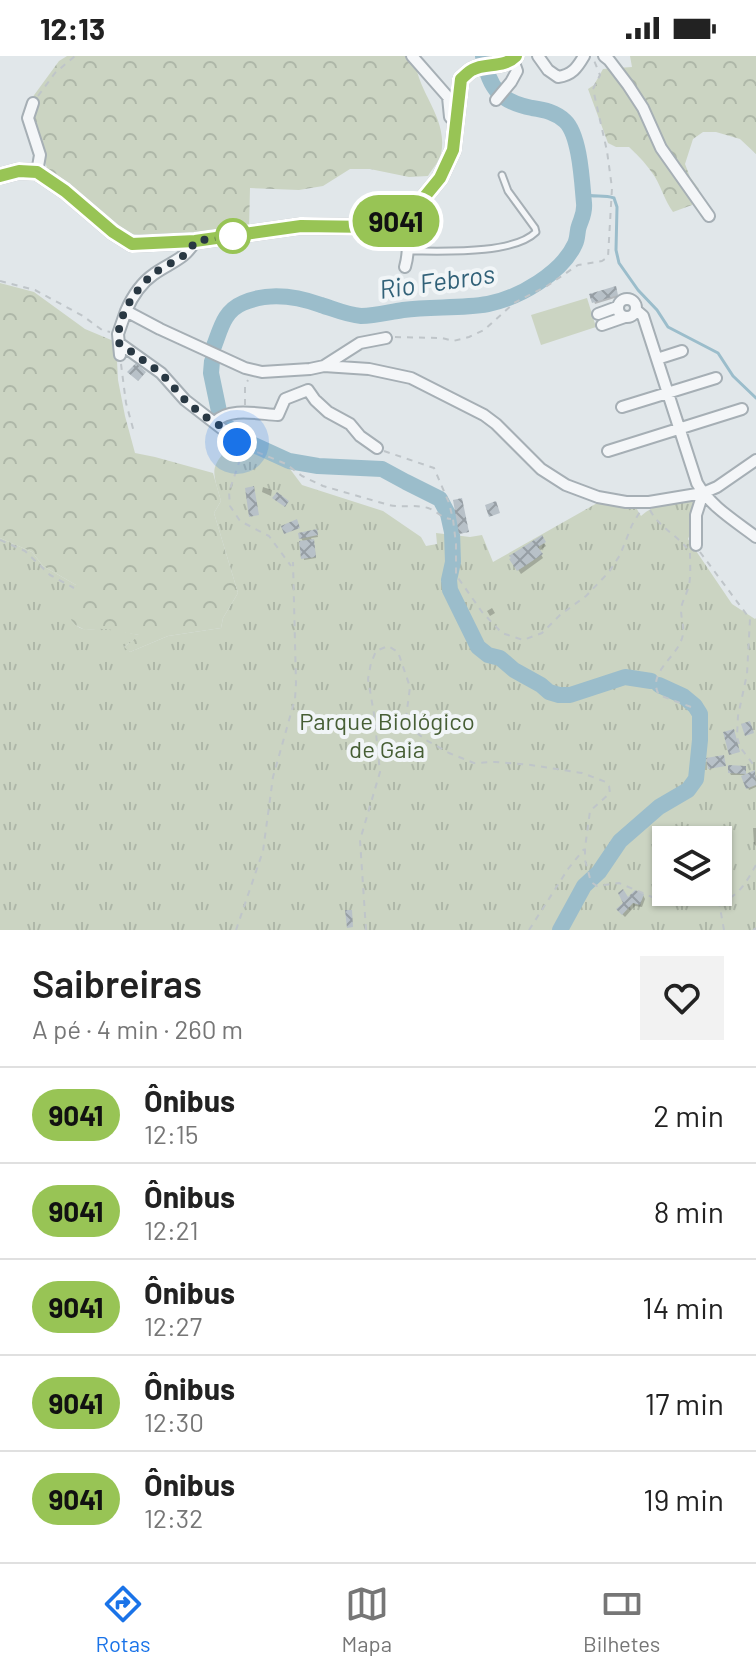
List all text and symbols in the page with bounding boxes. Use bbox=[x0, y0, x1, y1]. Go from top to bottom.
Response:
text: 12:13 bbox=[40, 10, 105, 46]
line badge: 9041 bbox=[340, 195, 452, 247]
text: 9041 bbox=[369, 204, 424, 238]
unlabelled marker bbox=[216, 219, 250, 253]
water label: Rio Febros bbox=[377, 257, 496, 304]
your location bbox=[217, 422, 257, 462]
park label: Parque Biológico de Gaia bbox=[299, 706, 475, 763]
map controls bbox=[652, 826, 732, 906]
button: layers bbox=[652, 826, 732, 906]
button: heart bbox=[640, 956, 724, 1040]
text: Saibreiras bbox=[32, 960, 202, 1006]
text: A pé · 4 min · 260 m bbox=[32, 1013, 243, 1044]
text: Ônibus bbox=[144, 1082, 235, 1118]
text: 2 min bbox=[653, 1097, 724, 1133]
text: 9041 bbox=[49, 1098, 104, 1132]
text: 12:15 bbox=[144, 1118, 198, 1149]
text: Ônibus bbox=[144, 1178, 235, 1214]
text: 8 min bbox=[654, 1193, 724, 1229]
text: 9041 bbox=[49, 1194, 104, 1228]
text: 12:21 bbox=[144, 1214, 199, 1245]
text: Ônibus bbox=[144, 1274, 235, 1310]
text: 14 min bbox=[642, 1289, 724, 1325]
text: 9041 bbox=[49, 1290, 104, 1324]
text: 12:27 bbox=[144, 1310, 202, 1341]
text: Ônibus bbox=[144, 1370, 235, 1406]
text: 17 min bbox=[645, 1385, 724, 1421]
text: 9041 bbox=[49, 1386, 104, 1420]
text: 12:30 bbox=[144, 1406, 204, 1437]
text: Ônibus bbox=[144, 1466, 235, 1502]
text: 19 min bbox=[643, 1481, 724, 1517]
text: 9041 bbox=[49, 1482, 104, 1516]
text: 12:32 bbox=[144, 1502, 203, 1533]
tab: Rotas bbox=[95, 1582, 151, 1656]
tab: Mapa bbox=[342, 1582, 392, 1656]
tab: Bilhetes bbox=[583, 1582, 660, 1656]

